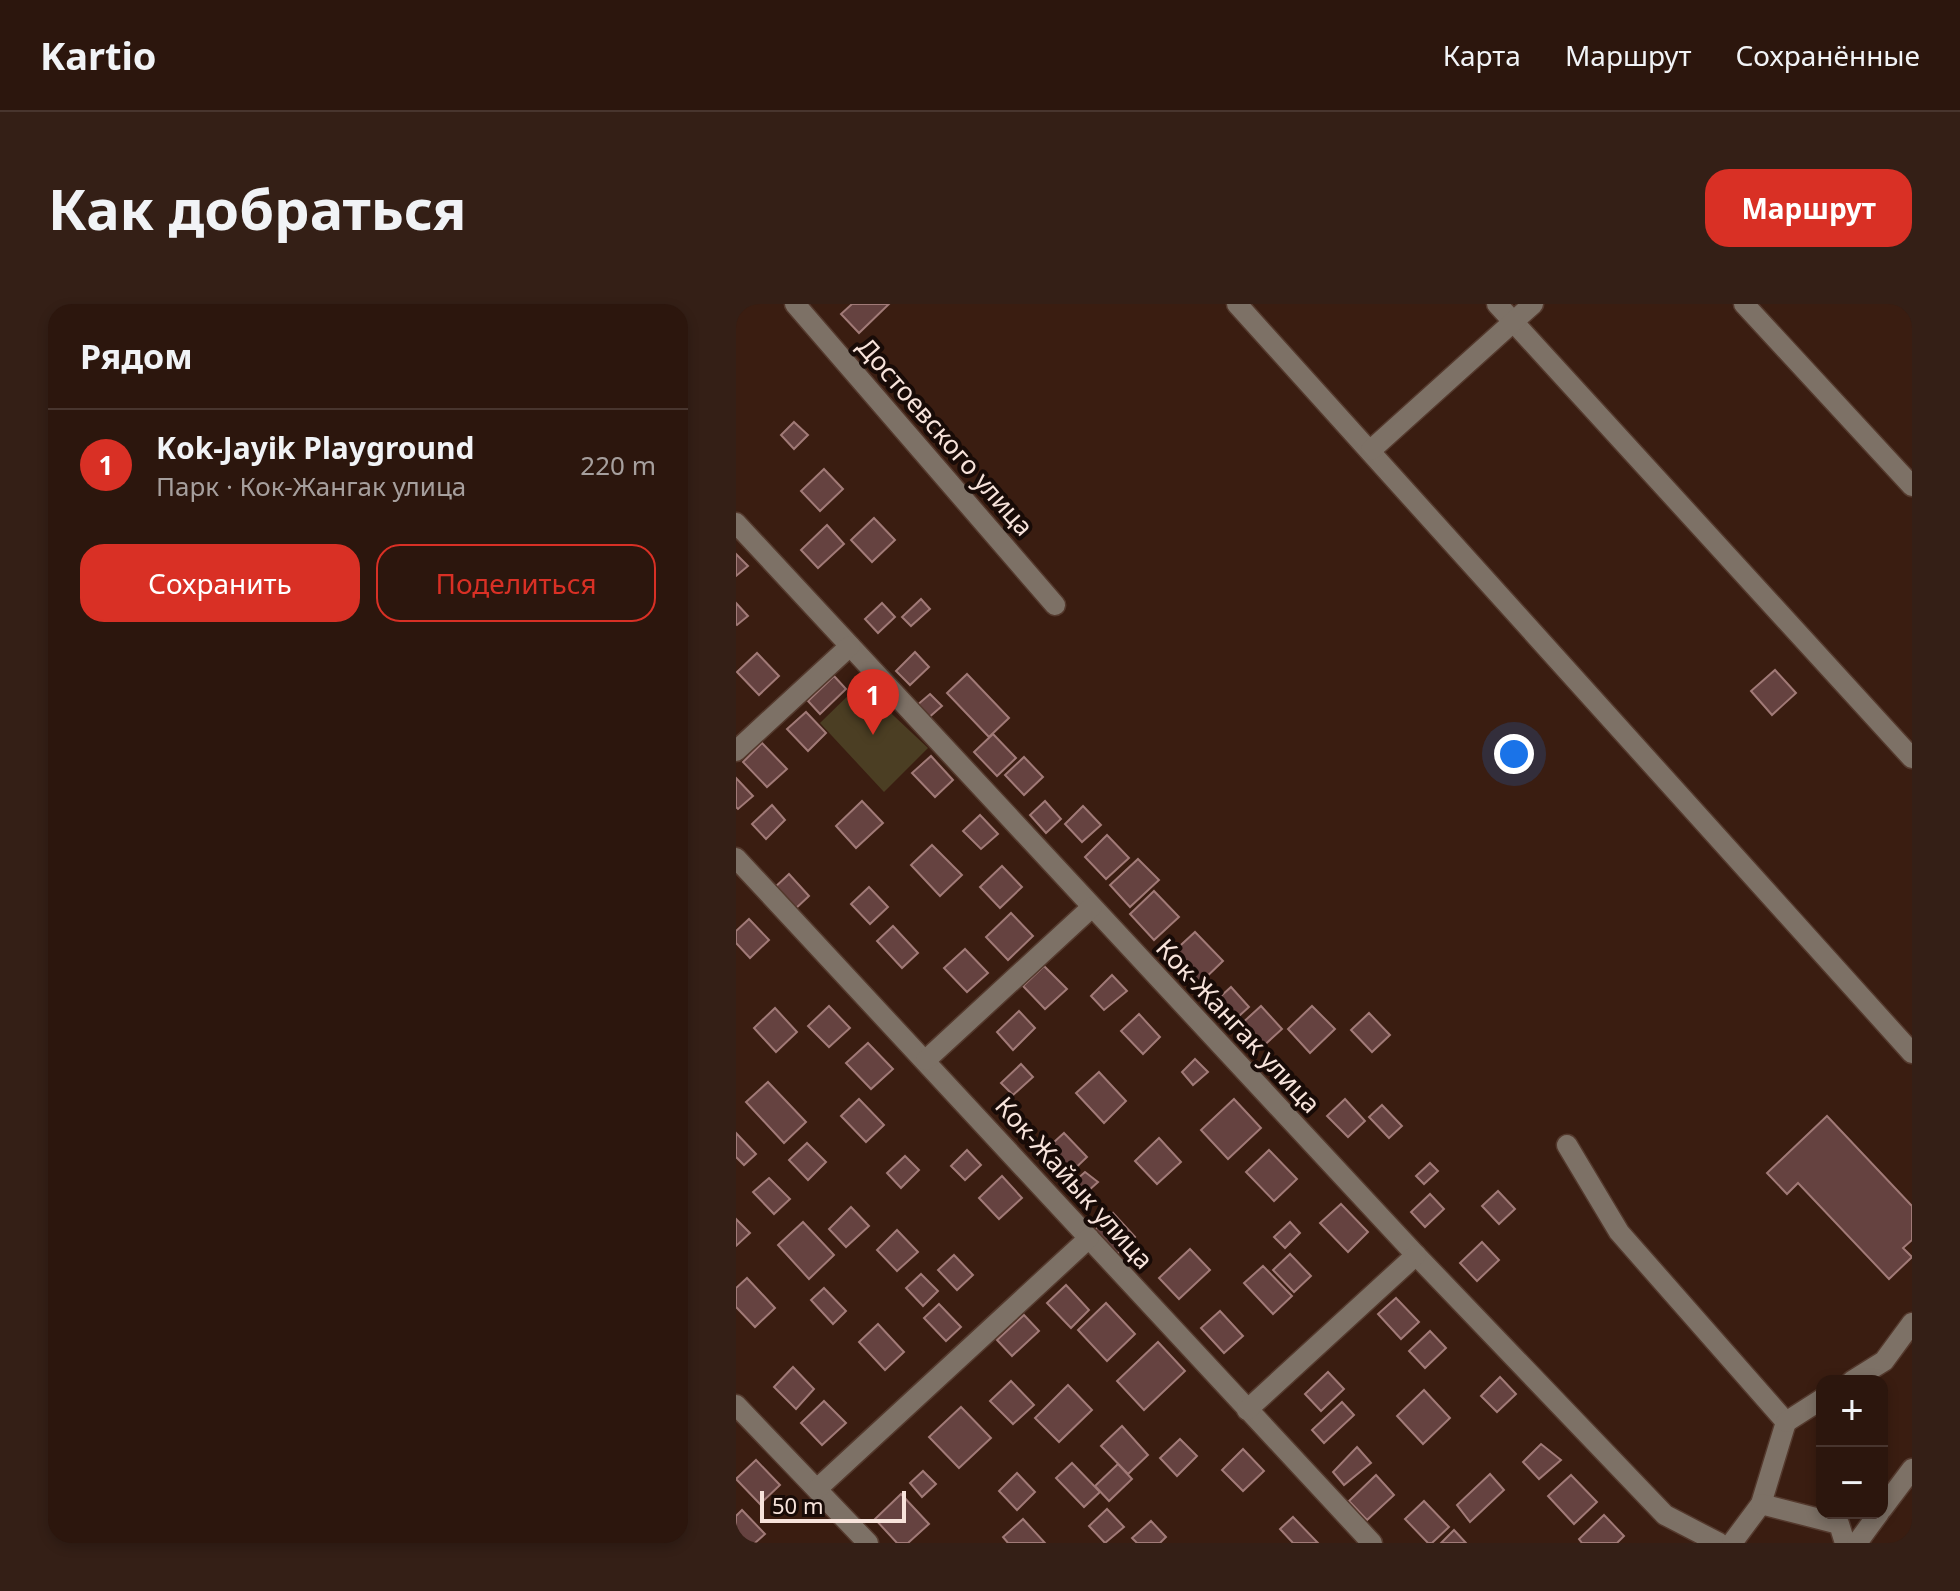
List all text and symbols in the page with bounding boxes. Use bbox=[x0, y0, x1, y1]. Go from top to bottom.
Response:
text: Kartio bbox=[40, 29, 157, 81]
text: Карта bbox=[1443, 36, 1521, 74]
text: Маршрут bbox=[1565, 36, 1691, 74]
text: Сохранённые bbox=[1735, 36, 1920, 74]
button: Маршрут bbox=[1705, 169, 1912, 247]
text: Как добраться bbox=[48, 170, 467, 246]
street label: Достоевского улица bbox=[849, 329, 1042, 543]
text: Рядом bbox=[80, 333, 193, 379]
text: Kok-Jayik Playground bbox=[156, 427, 474, 468]
text: 1 bbox=[99, 447, 113, 483]
text: 220 m bbox=[580, 447, 656, 483]
text: Парк · Кок-Жангак улица bbox=[156, 468, 466, 504]
button: Сохранить bbox=[80, 544, 360, 622]
button: Поделиться bbox=[376, 544, 656, 622]
pin: 1 bbox=[847, 669, 899, 735]
your location bbox=[1494, 734, 1534, 774]
street label: Кок-Жангак улица bbox=[1148, 930, 1329, 1120]
street label: Кок-Жайык улица bbox=[988, 1088, 1162, 1276]
map controls bbox=[1816, 1375, 1888, 1519]
button: + bbox=[1816, 1375, 1888, 1447]
button: − bbox=[1816, 1447, 1888, 1519]
scale bar bbox=[760, 1487, 906, 1523]
text: 50 m bbox=[772, 1490, 823, 1520]

